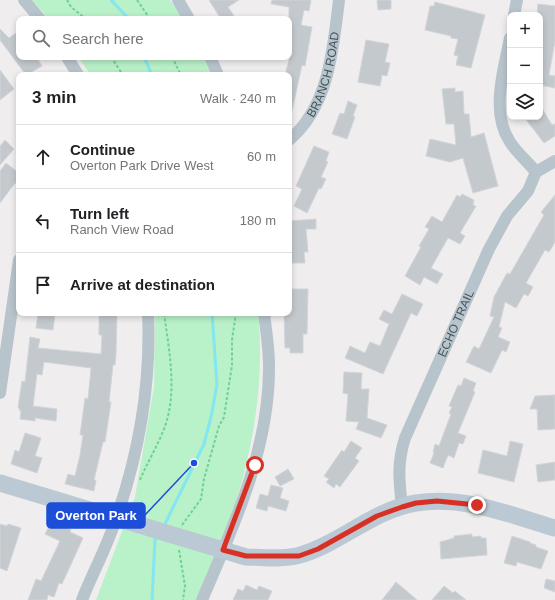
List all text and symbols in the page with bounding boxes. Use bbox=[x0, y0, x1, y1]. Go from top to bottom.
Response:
map controls bbox=[507, 12, 543, 120]
button: + bbox=[507, 12, 543, 48]
search box bbox=[16, 16, 292, 60]
icon: search bbox=[30, 27, 52, 49]
text: Search here bbox=[62, 30, 144, 47]
street label: BRANCH ROAD bbox=[304, 31, 342, 120]
button: − bbox=[507, 48, 543, 84]
button: layers bbox=[507, 84, 543, 120]
text: 3 min bbox=[32, 88, 76, 107]
text: Walk · 240 m bbox=[200, 91, 276, 106]
text: Continue bbox=[70, 141, 135, 158]
icon: ahead bbox=[32, 146, 54, 168]
text: 60 m bbox=[247, 149, 276, 164]
text: Overton Park Drive West bbox=[70, 158, 214, 173]
text: Turn left bbox=[70, 205, 129, 222]
icon: left bbox=[32, 210, 54, 232]
text: 180 m bbox=[240, 213, 276, 228]
text: Ranch View Road bbox=[70, 222, 174, 237]
icon: arrive bbox=[32, 274, 54, 296]
text: Arrive at destination bbox=[70, 276, 215, 293]
street label: ECHO TRAIL bbox=[435, 288, 477, 359]
route start bbox=[246, 456, 264, 474]
route end bbox=[468, 496, 486, 514]
callout: Overton Park bbox=[47, 503, 145, 528]
text: Overton Park bbox=[55, 508, 138, 523]

